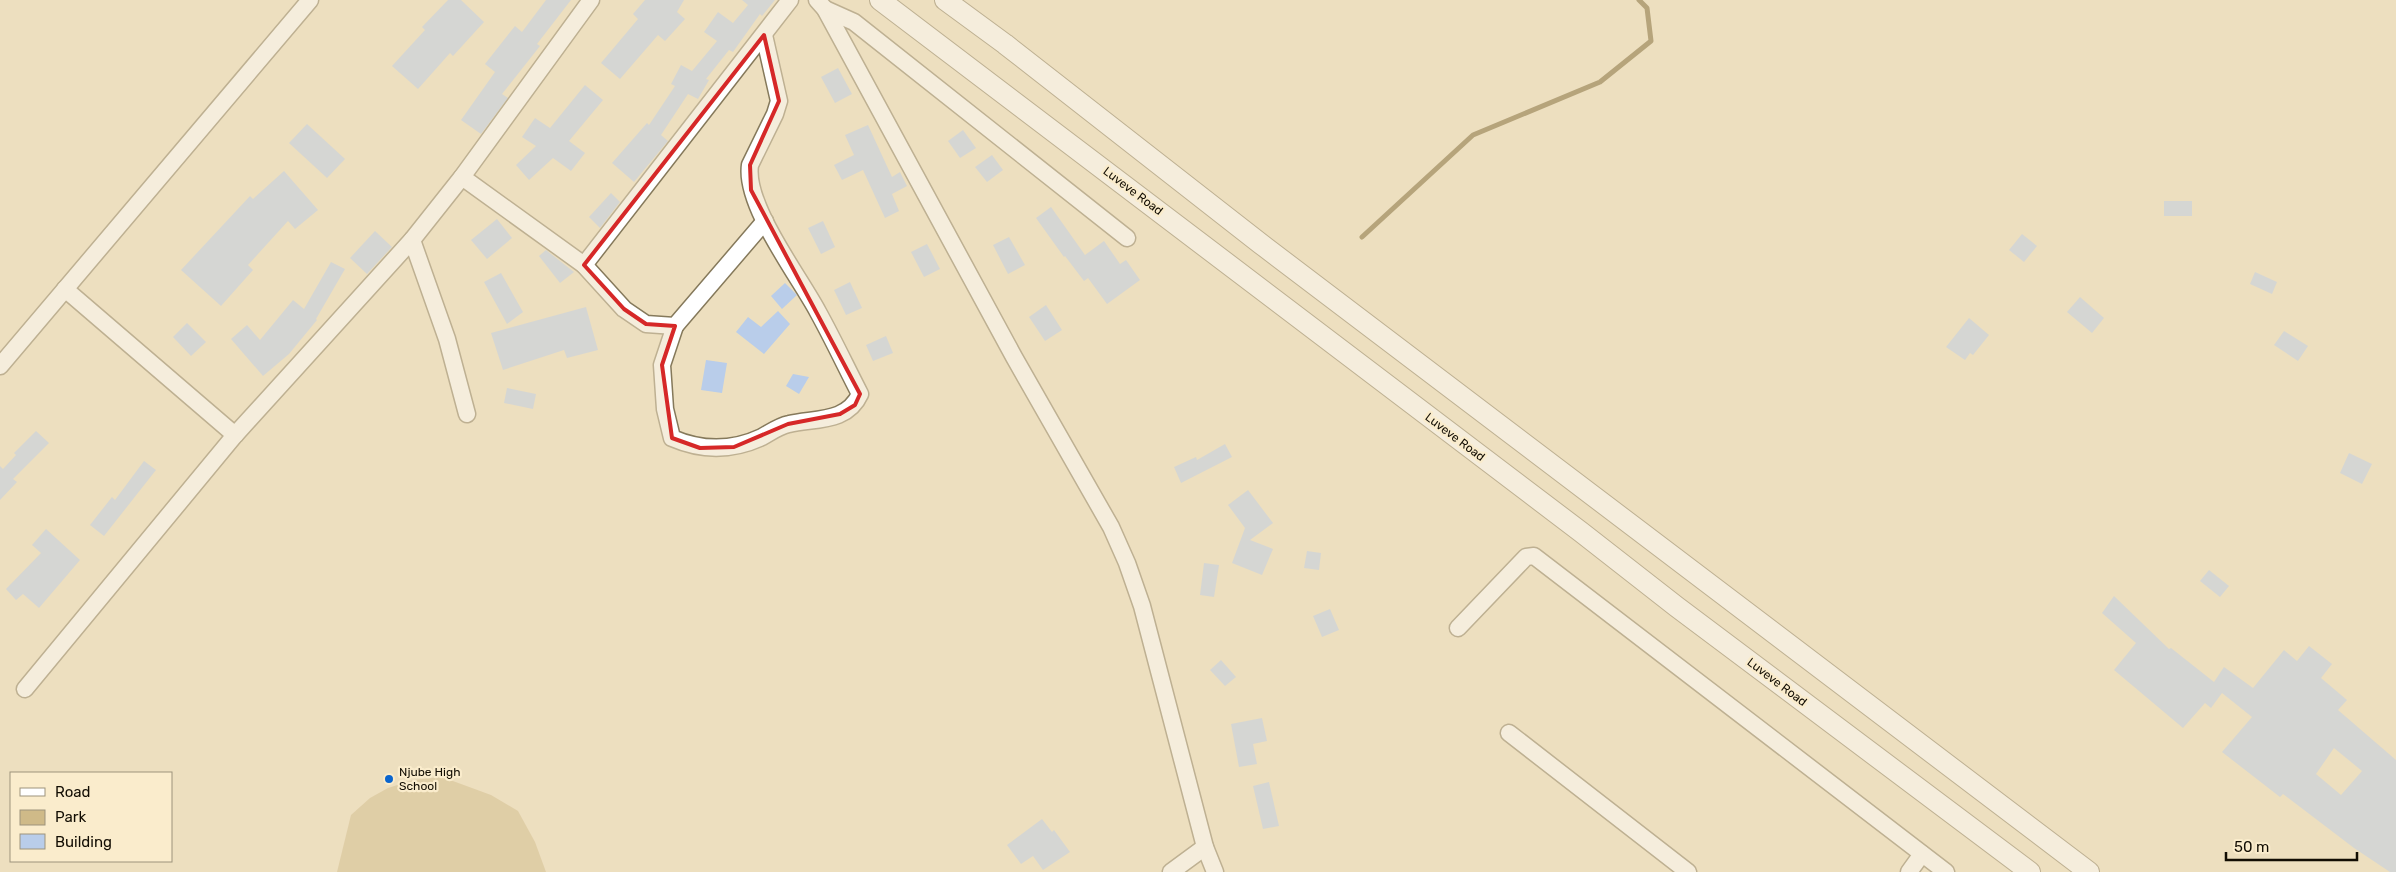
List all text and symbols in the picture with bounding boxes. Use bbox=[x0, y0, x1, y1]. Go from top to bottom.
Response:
street label: Luveve Road bbox=[1100, 164, 1166, 218]
street label: Luveve Road bbox=[1422, 410, 1488, 464]
street label: Luveve Road bbox=[1744, 655, 1810, 709]
place label: Njube High School bbox=[399, 765, 460, 793]
legend bbox=[10, 772, 172, 862]
marker: Njube High School bbox=[383, 773, 395, 785]
text: Road bbox=[55, 783, 91, 801]
text: Park bbox=[55, 808, 86, 826]
scale bar bbox=[2226, 830, 2357, 862]
text: Building bbox=[55, 833, 112, 851]
text: 50 m bbox=[2234, 838, 2269, 856]

